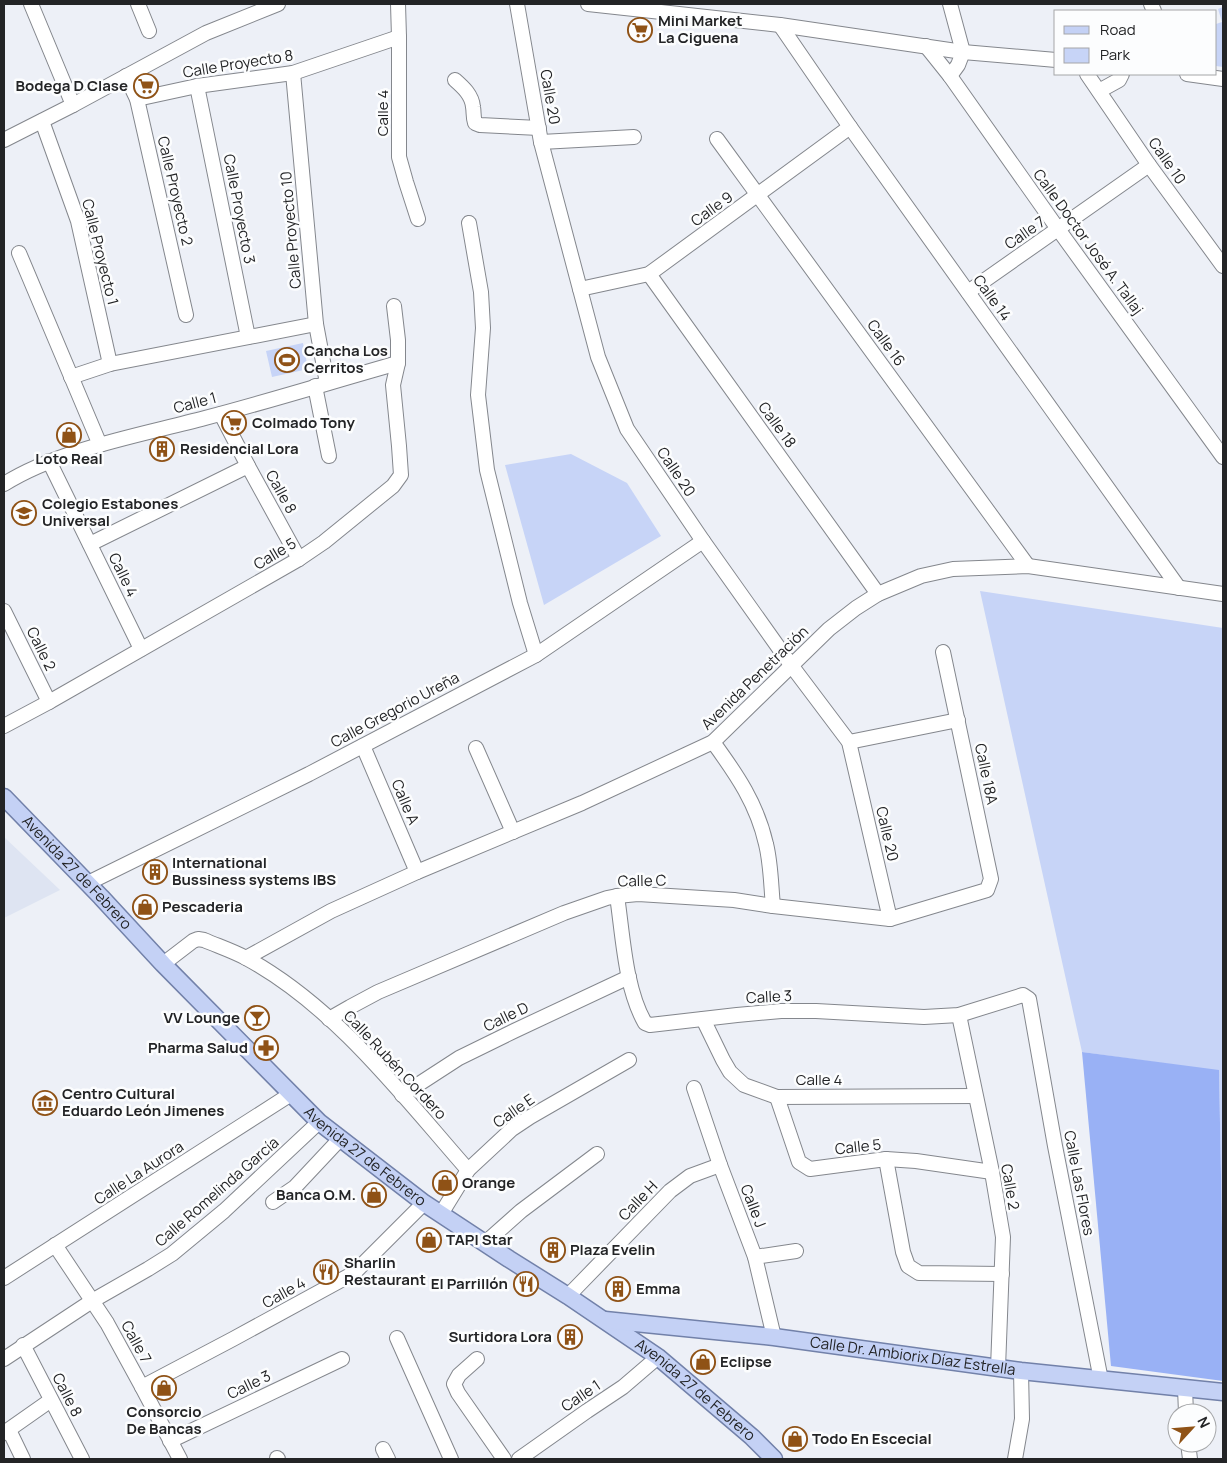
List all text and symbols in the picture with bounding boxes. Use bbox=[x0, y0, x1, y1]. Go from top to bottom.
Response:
place label: Mini Market La Ciguena bbox=[658, 10, 743, 48]
legend bbox=[1054, 10, 1217, 75]
supermarket icon: Mini Market La Ciguena bbox=[627, 17, 653, 43]
text: Road bbox=[1100, 19, 1136, 40]
street label: Calle Proyecto 8 bbox=[181, 44, 295, 83]
text: Park bbox=[1100, 44, 1130, 65]
street label: Calle 20 bbox=[535, 68, 566, 126]
supermarket icon: Bodega D Clase bbox=[133, 73, 159, 99]
place label: Bodega D Clase bbox=[16, 75, 128, 96]
street label: Calle 4 bbox=[372, 90, 393, 136]
street label: Calle 10 bbox=[1144, 133, 1191, 188]
street label: Calle Proyecto 2 bbox=[153, 134, 198, 248]
street label: Calle Proyecto 3 bbox=[219, 152, 260, 266]
street label: Calle Doctor José A. Tallaj bbox=[1028, 165, 1148, 319]
street label: Calle Proyecto 10 bbox=[275, 170, 306, 290]
street label: Calle 9 bbox=[686, 186, 737, 231]
street label: Calle Proyecto 1 bbox=[77, 197, 124, 307]
street label: Calle 7 bbox=[1000, 211, 1049, 254]
street label: Calle 14 bbox=[968, 270, 1016, 325]
street label: Calle 16 bbox=[862, 315, 910, 370]
place label: Cancha Los Cerritos bbox=[304, 340, 388, 378]
sports icon: Cancha Los Cerritos bbox=[274, 347, 300, 373]
street label: Calle 1 bbox=[171, 387, 219, 418]
street label: Calle 18 bbox=[754, 397, 801, 452]
supermarket icon: Colmado Tony bbox=[221, 410, 247, 436]
place label: Colmado Tony bbox=[252, 412, 355, 433]
shop icon: Loto Real bbox=[56, 422, 82, 448]
building icon: Residencial Lora bbox=[149, 436, 175, 462]
place label: Residencial Lora bbox=[180, 438, 299, 459]
street label: Calle 20 bbox=[652, 443, 701, 501]
place label: Loto Real bbox=[35, 448, 103, 469]
street label: Calle 8 bbox=[261, 466, 302, 517]
place label: Colegio Estabones Universal bbox=[42, 493, 178, 531]
school or university icon: Colegio Estabones Universal bbox=[11, 500, 37, 526]
street label: Calle 5 bbox=[249, 533, 300, 575]
street label: Calle 4 bbox=[104, 549, 143, 600]
street label: Avenida Penetración bbox=[697, 621, 813, 734]
street label: Calle 2 bbox=[22, 623, 61, 674]
street label: Calle Gregorio Ureña bbox=[327, 667, 463, 752]
street label: Calle 18A bbox=[970, 741, 1003, 807]
street label: Calle A bbox=[387, 776, 425, 828]
street label: Calle 20 bbox=[871, 804, 904, 863]
street label: Avenida 27 de Febrero bbox=[18, 811, 137, 934]
place label: International Bussiness systems IBS bbox=[172, 852, 336, 890]
building icon: International Bussiness systems IBS bbox=[142, 859, 168, 885]
street label: Calle C bbox=[618, 870, 667, 891]
shop icon: Pescaderia bbox=[132, 894, 158, 920]
place label: Pescaderia bbox=[162, 896, 243, 917]
street label: Calle 3 bbox=[745, 985, 793, 1008]
street label: Calle D bbox=[480, 997, 532, 1036]
bar icon: VV Lounge bbox=[244, 1005, 270, 1031]
street label: Calle Rubén Cordero bbox=[339, 1006, 452, 1124]
place label: VV Lounge bbox=[163, 1007, 240, 1028]
pharmacy icon: Pharma Salud bbox=[253, 1035, 279, 1061]
place label: Pharma Salud bbox=[148, 1037, 248, 1058]
street label: Calle 4 bbox=[796, 1069, 842, 1090]
place label: Centro Cultural Eduardo León Jimenes bbox=[62, 1083, 224, 1121]
street label: Calle E bbox=[489, 1089, 539, 1132]
museum icon: Centro Cultural Eduardo León Jimenes bbox=[32, 1090, 58, 1116]
street label: Avenida 27 de Febrero bbox=[299, 1102, 431, 1211]
street label: Calle Las Flores bbox=[1059, 1129, 1100, 1237]
street label: Calle Romelinda García bbox=[150, 1132, 283, 1251]
street label: Calle 5 bbox=[834, 1134, 882, 1159]
street label: Calle La Aurora bbox=[90, 1136, 188, 1209]
street label: Calle 2 bbox=[996, 1162, 1025, 1212]
shop icon: Orange bbox=[432, 1170, 458, 1196]
place label: Orange bbox=[462, 1172, 515, 1193]
street label: Calle H bbox=[613, 1176, 662, 1225]
street label: Calle J bbox=[736, 1181, 771, 1230]
shop icon: Banca O.M. bbox=[361, 1182, 387, 1208]
place label: Banca O.M. bbox=[276, 1184, 356, 1205]
shop icon: TAPI Star bbox=[416, 1227, 442, 1253]
place label: TAPI Star bbox=[446, 1229, 513, 1250]
building icon: Plaza Evelin bbox=[540, 1237, 566, 1263]
place label: Plaza Evelin bbox=[570, 1239, 655, 1260]
place label: Sharlin Restaurant bbox=[344, 1252, 426, 1290]
restaurant icon: Sharlin Restaurant bbox=[313, 1259, 339, 1285]
restaurant icon: El Parrillón bbox=[513, 1271, 539, 1297]
street label: Calle 4 bbox=[258, 1272, 309, 1313]
place label: El Parrillón bbox=[431, 1273, 508, 1294]
building icon: Emma bbox=[605, 1276, 631, 1302]
place label: Emma bbox=[636, 1278, 680, 1299]
street label: Calle 7 bbox=[116, 1317, 157, 1367]
building icon: Surtidora Lora bbox=[557, 1324, 583, 1350]
place label: Surtidora Lora bbox=[448, 1326, 552, 1347]
street label: Calle Dr. Ambiorix Díaz Estrella bbox=[809, 1331, 1017, 1380]
street label: Avenida 27 de Febrero bbox=[631, 1334, 760, 1446]
shop icon: Eclipse bbox=[690, 1349, 716, 1375]
place label: Eclipse bbox=[720, 1351, 772, 1372]
street label: Calle 3 bbox=[223, 1365, 274, 1404]
street label: Calle 8 bbox=[48, 1369, 87, 1420]
shop icon: Consorcio De Bancas bbox=[151, 1375, 177, 1401]
street label: Calle 1 bbox=[557, 1375, 605, 1417]
place label: Consorcio De Bancas bbox=[126, 1401, 202, 1439]
north arrow bbox=[1167, 1403, 1217, 1453]
text: N bbox=[1193, 1413, 1215, 1431]
shop icon: Todo En Escecial bbox=[782, 1426, 808, 1452]
place label: Todo En Escecial bbox=[812, 1428, 932, 1449]

